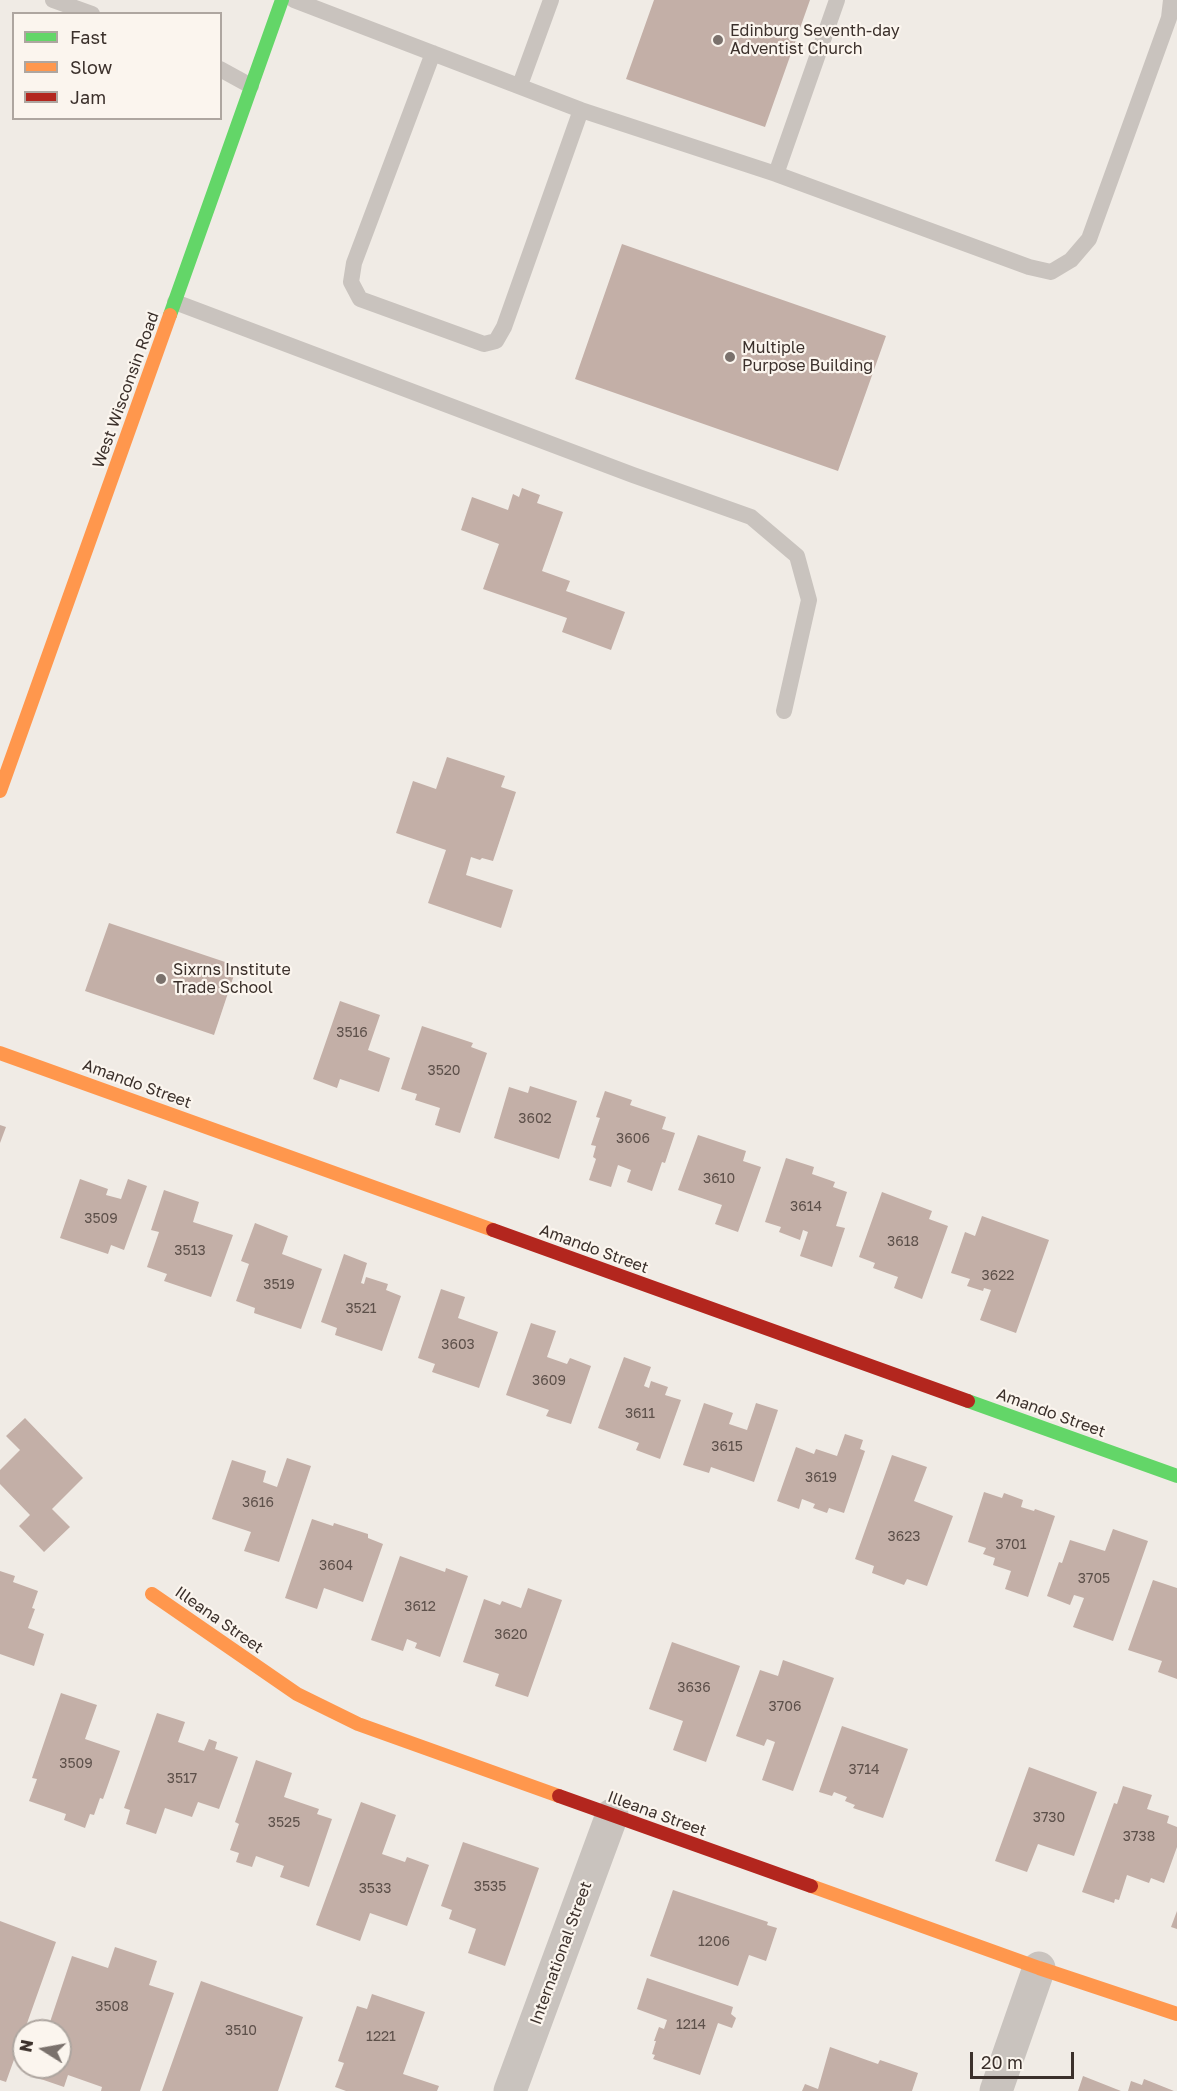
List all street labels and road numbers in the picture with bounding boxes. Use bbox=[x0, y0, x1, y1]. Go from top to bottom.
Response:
street label: West Wisconsin Road bbox=[89, 309, 163, 471]
street label: Amando Street bbox=[80, 1055, 194, 1113]
street label: Amando Street bbox=[537, 1220, 651, 1278]
street label: Amando Street bbox=[994, 1384, 1108, 1442]
street label: Illeana Street bbox=[171, 1582, 267, 1658]
street label: Illeana Street bbox=[605, 1787, 709, 1841]
street label: International Street bbox=[526, 1879, 596, 2027]

